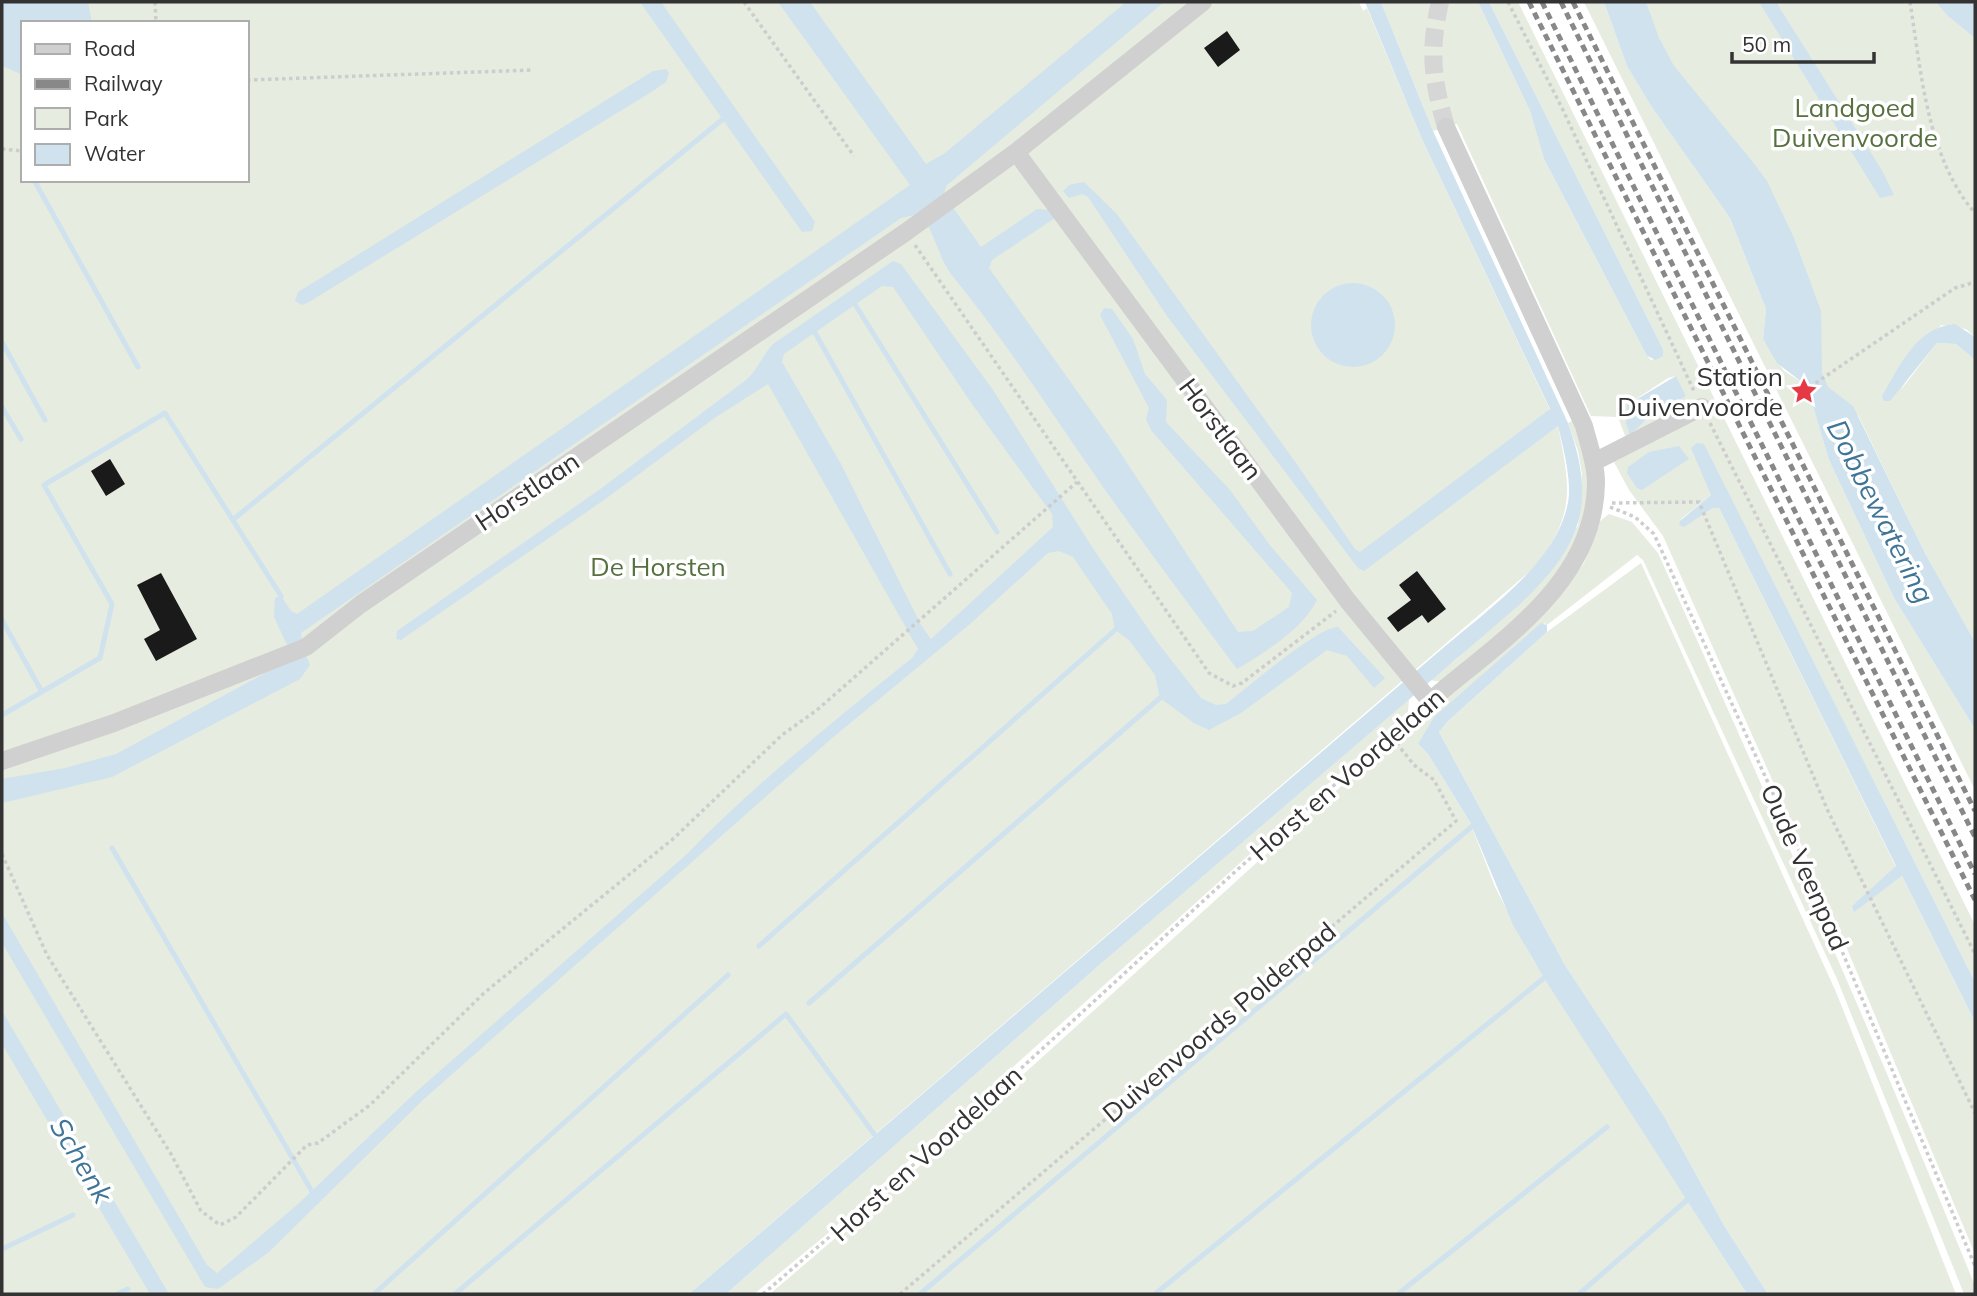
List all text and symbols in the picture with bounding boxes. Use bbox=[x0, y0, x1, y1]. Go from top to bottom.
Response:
legend bbox=[21, 21, 248, 182]
scale bar bbox=[1732, 21, 1874, 65]
text: 50 m bbox=[1742, 31, 1791, 57]
text: Road bbox=[84, 35, 135, 61]
text: Railway bbox=[84, 70, 163, 96]
park label: Landgoed Duivenvoorde bbox=[1772, 91, 1938, 154]
text: Park bbox=[84, 105, 128, 131]
text: Water bbox=[84, 140, 145, 166]
place label: Station Duivenvoorde bbox=[1617, 360, 1783, 423]
street label: Horstlaan bbox=[1172, 372, 1270, 486]
place icon: Station Duivenvoorde bbox=[1789, 376, 1819, 406]
water label: Dobbewatering bbox=[1820, 413, 1942, 609]
street label: Horstlaan bbox=[469, 444, 585, 538]
park label: De Horsten bbox=[590, 550, 726, 583]
street label: Horst en Voordelaan bbox=[1243, 681, 1451, 867]
street label: Oude Veenpad bbox=[1754, 779, 1856, 955]
street label: Duivenvoords Polderpad bbox=[1096, 915, 1342, 1129]
street label: Horst en Voordelaan bbox=[823, 1058, 1029, 1248]
water label: Schenk bbox=[43, 1111, 122, 1211]

